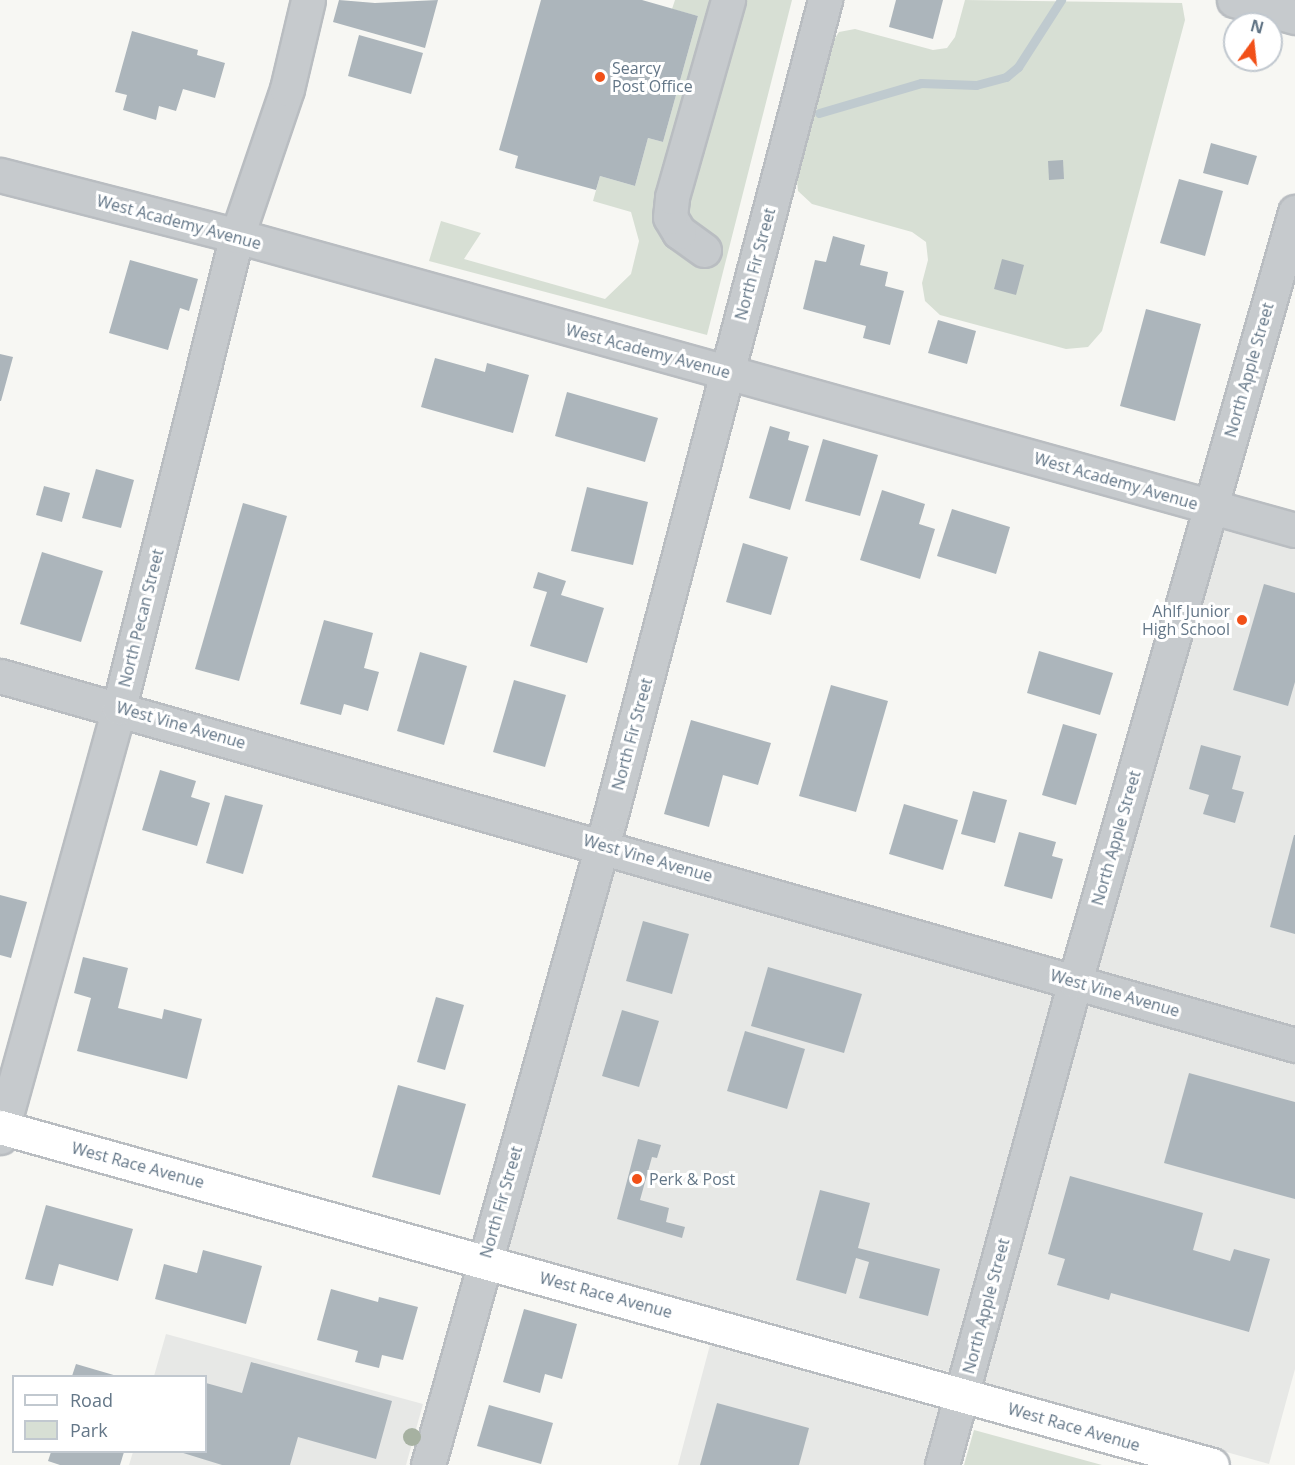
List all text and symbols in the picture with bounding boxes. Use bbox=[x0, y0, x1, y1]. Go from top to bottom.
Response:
north arrow bbox=[1223, 12, 1283, 72]
text: N bbox=[1248, 14, 1266, 39]
place label: Searcy Post Office bbox=[612, 58, 693, 96]
marker: Searcy Post Office bbox=[593, 70, 607, 84]
street label: West Academy Avenue bbox=[95, 191, 263, 253]
street label: North Fir Street bbox=[731, 206, 779, 322]
street label: North Apple Street bbox=[1221, 300, 1277, 440]
street label: West Academy Avenue bbox=[564, 320, 732, 382]
street label: West Academy Avenue bbox=[1032, 448, 1200, 514]
street label: North Pecan Street bbox=[115, 547, 167, 689]
place label: Ahlf Junior High School bbox=[1142, 601, 1230, 639]
marker: Ahlf Junior High School bbox=[1235, 613, 1249, 627]
street label: North Fir Street bbox=[608, 676, 656, 792]
street label: West Vine Avenue bbox=[114, 697, 248, 753]
street label: North Apple Street bbox=[1088, 768, 1144, 908]
street label: West Vine Avenue bbox=[581, 830, 715, 886]
street label: West Vine Avenue bbox=[1048, 965, 1182, 1021]
street label: West Race Avenue bbox=[70, 1138, 206, 1192]
street label: North Fir Street bbox=[476, 1144, 526, 1260]
place label: Perk & Post bbox=[649, 1169, 735, 1189]
marker: Perk & Post bbox=[630, 1172, 644, 1186]
street label: North Apple Street bbox=[959, 1236, 1013, 1376]
street label: West Race Avenue bbox=[538, 1268, 674, 1322]
legend bbox=[12, 1375, 207, 1453]
text: Road bbox=[70, 1388, 113, 1412]
street label: West Race Avenue bbox=[1006, 1399, 1142, 1455]
text: Park bbox=[70, 1418, 108, 1442]

